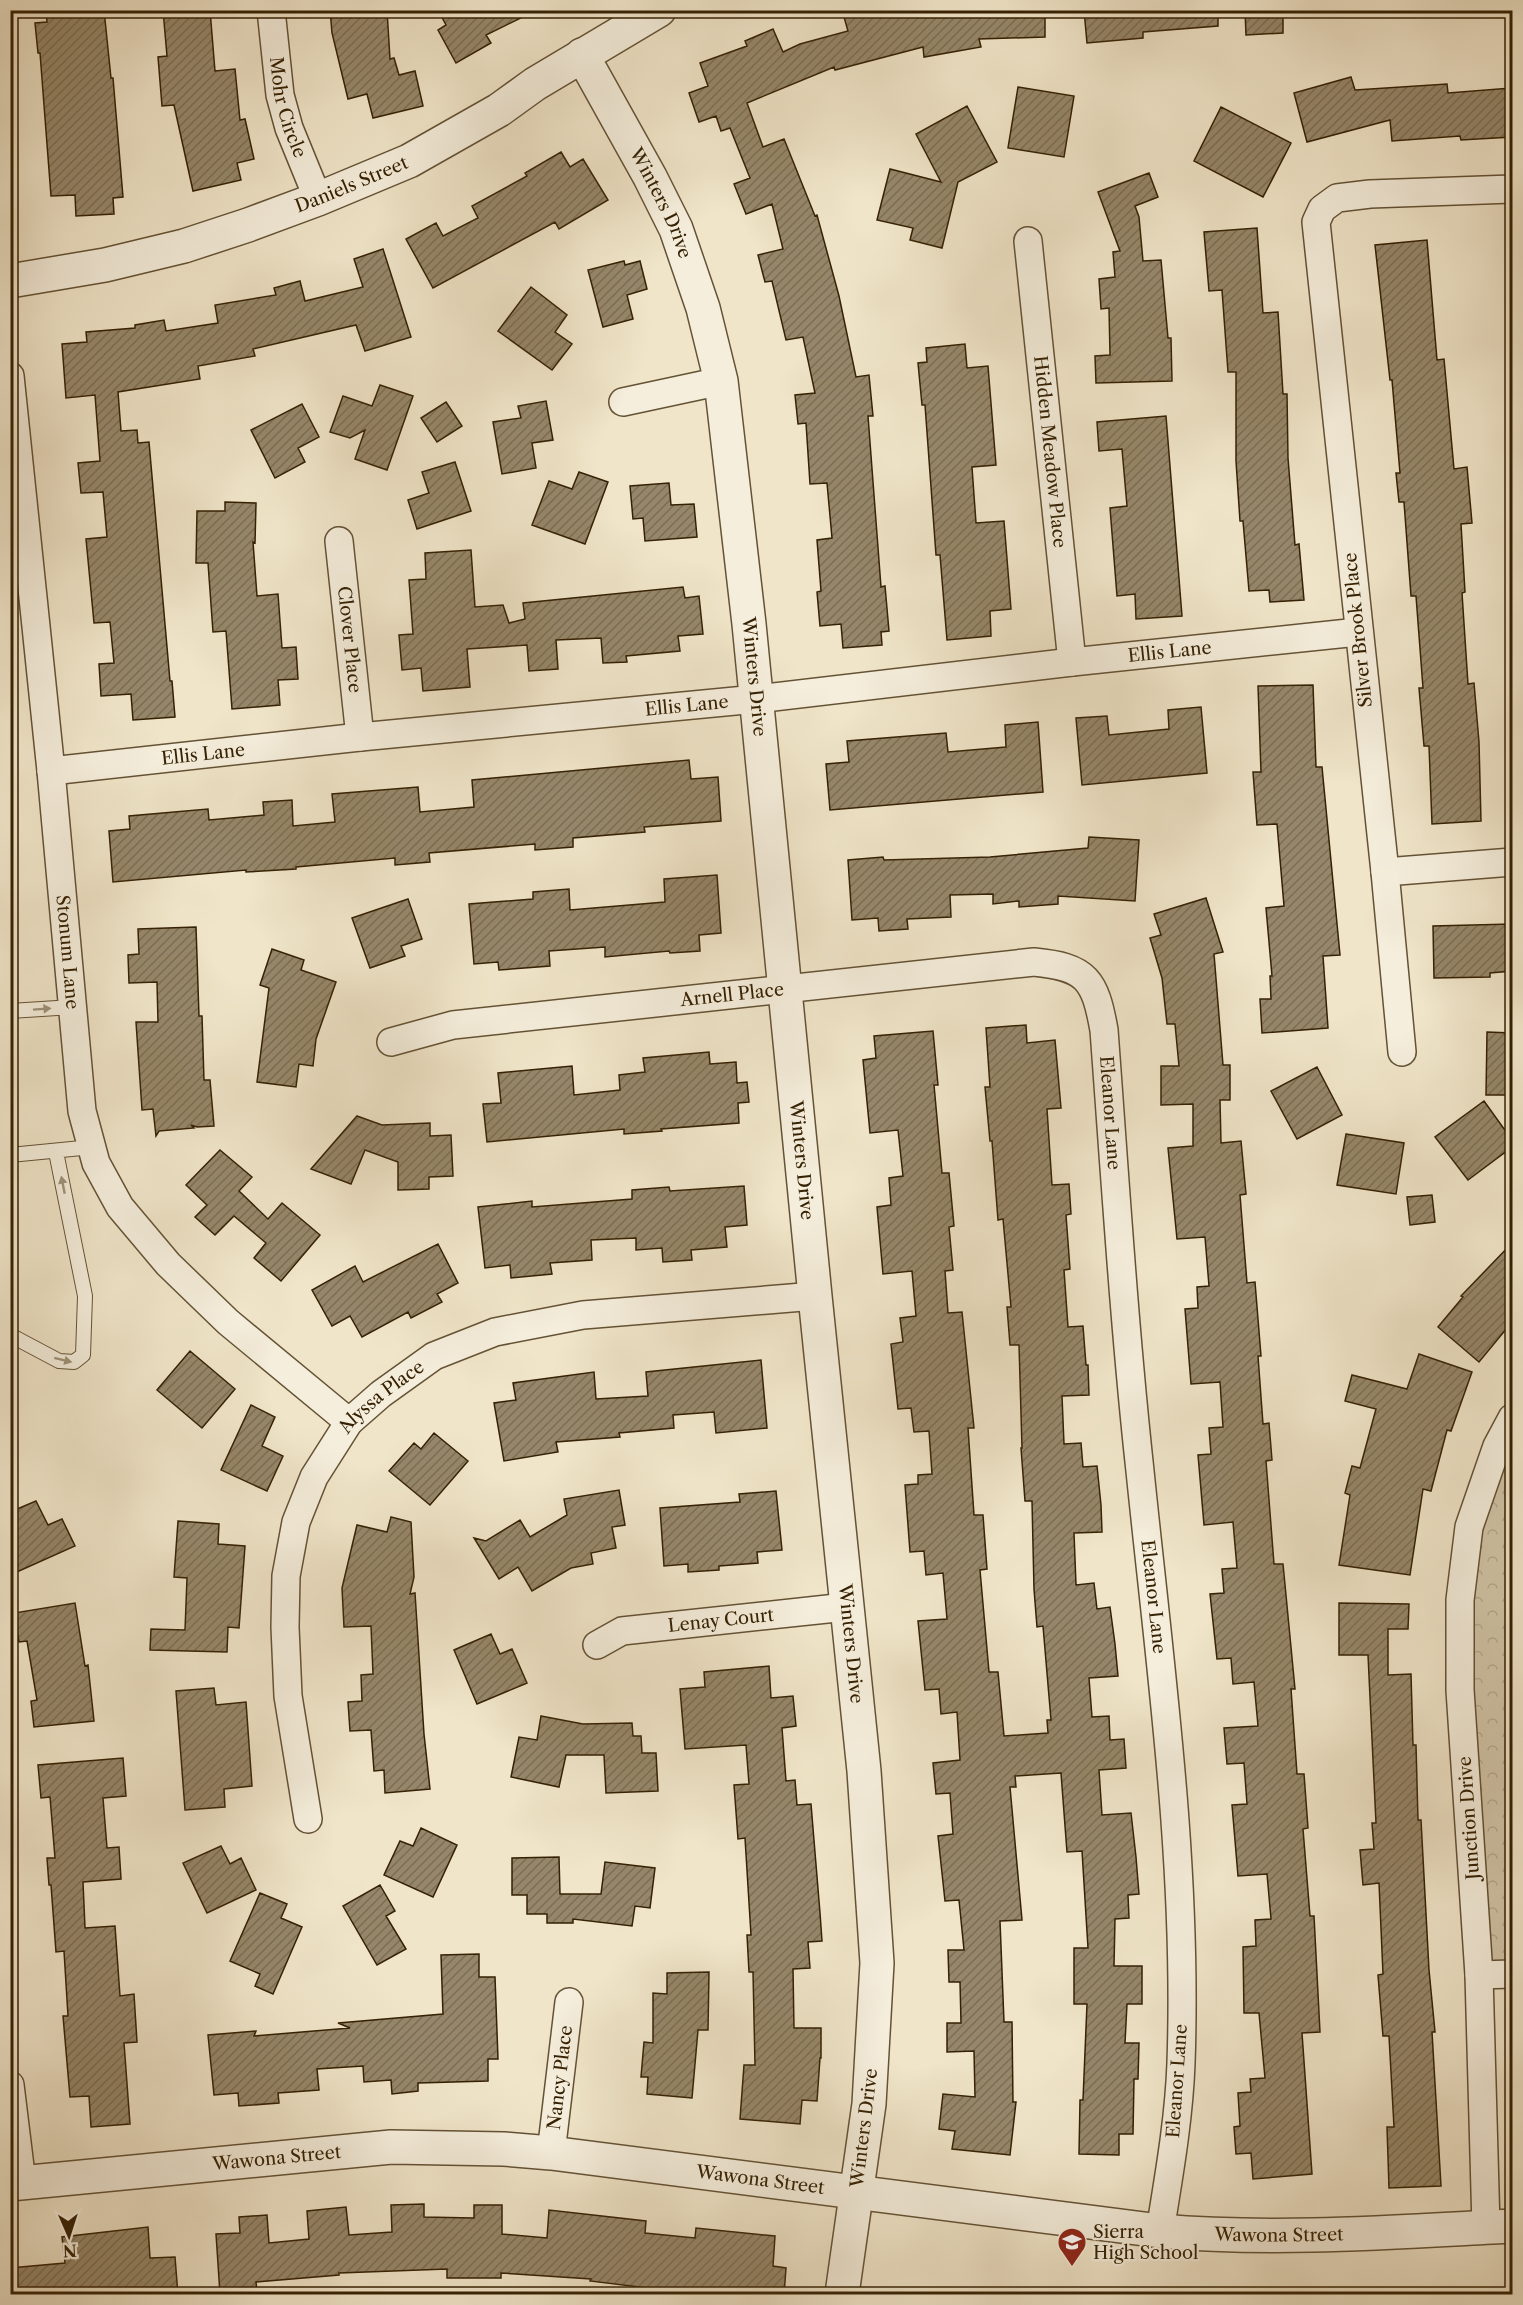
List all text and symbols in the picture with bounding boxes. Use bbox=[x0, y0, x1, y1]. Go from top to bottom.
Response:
street label: Mohr Circle bbox=[265, 56, 311, 161]
street label: Winters Drive bbox=[624, 143, 696, 261]
street label: Daniels Street bbox=[292, 151, 412, 218]
street label: Hidden Meadow Place bbox=[1029, 355, 1071, 549]
street label: Silver Brook Place bbox=[1339, 551, 1377, 709]
street label: Clover Place bbox=[333, 585, 366, 694]
street label: Winters Drive bbox=[737, 615, 771, 737]
street label: Ellis Lane bbox=[1127, 636, 1213, 667]
street label: Ellis Lane bbox=[644, 691, 729, 721]
street label: Ellis Lane bbox=[160, 739, 246, 770]
street label: Stonum Lane bbox=[51, 894, 84, 1010]
street label: Arnell Place bbox=[678, 978, 785, 1011]
one-way arrow bbox=[32, 1004, 51, 1014]
street label: Eleanor Lane bbox=[1095, 1055, 1125, 1171]
street label: Winters Drive bbox=[785, 1099, 818, 1221]
one-way arrow bbox=[58, 1175, 67, 1194]
one-way arrow bbox=[54, 1355, 72, 1365]
street label: Alyssa Place bbox=[333, 1356, 428, 1438]
street label: Eleanor Lane bbox=[1136, 1539, 1171, 1655]
street label: Winters Drive bbox=[834, 1582, 868, 1705]
street label: Lenay Court bbox=[667, 1604, 776, 1637]
street label: Junction Drive bbox=[1454, 1756, 1484, 1883]
street label: Eleanor Lane bbox=[1162, 2023, 1192, 2139]
street label: Nancy Place bbox=[543, 2024, 577, 2131]
street label: Winters Drive bbox=[846, 2067, 882, 2190]
street label: Wawona Street bbox=[210, 2141, 343, 2175]
street label: Wawona Street bbox=[694, 2161, 826, 2199]
north arrow bbox=[39, 2206, 99, 2266]
place label: Sierra High School bbox=[1093, 2221, 1198, 2264]
street label: Wawona Street bbox=[1213, 2223, 1344, 2246]
school or university icon: Sierra High School bbox=[1056, 2226, 1088, 2268]
text: N bbox=[62, 2241, 77, 2261]

